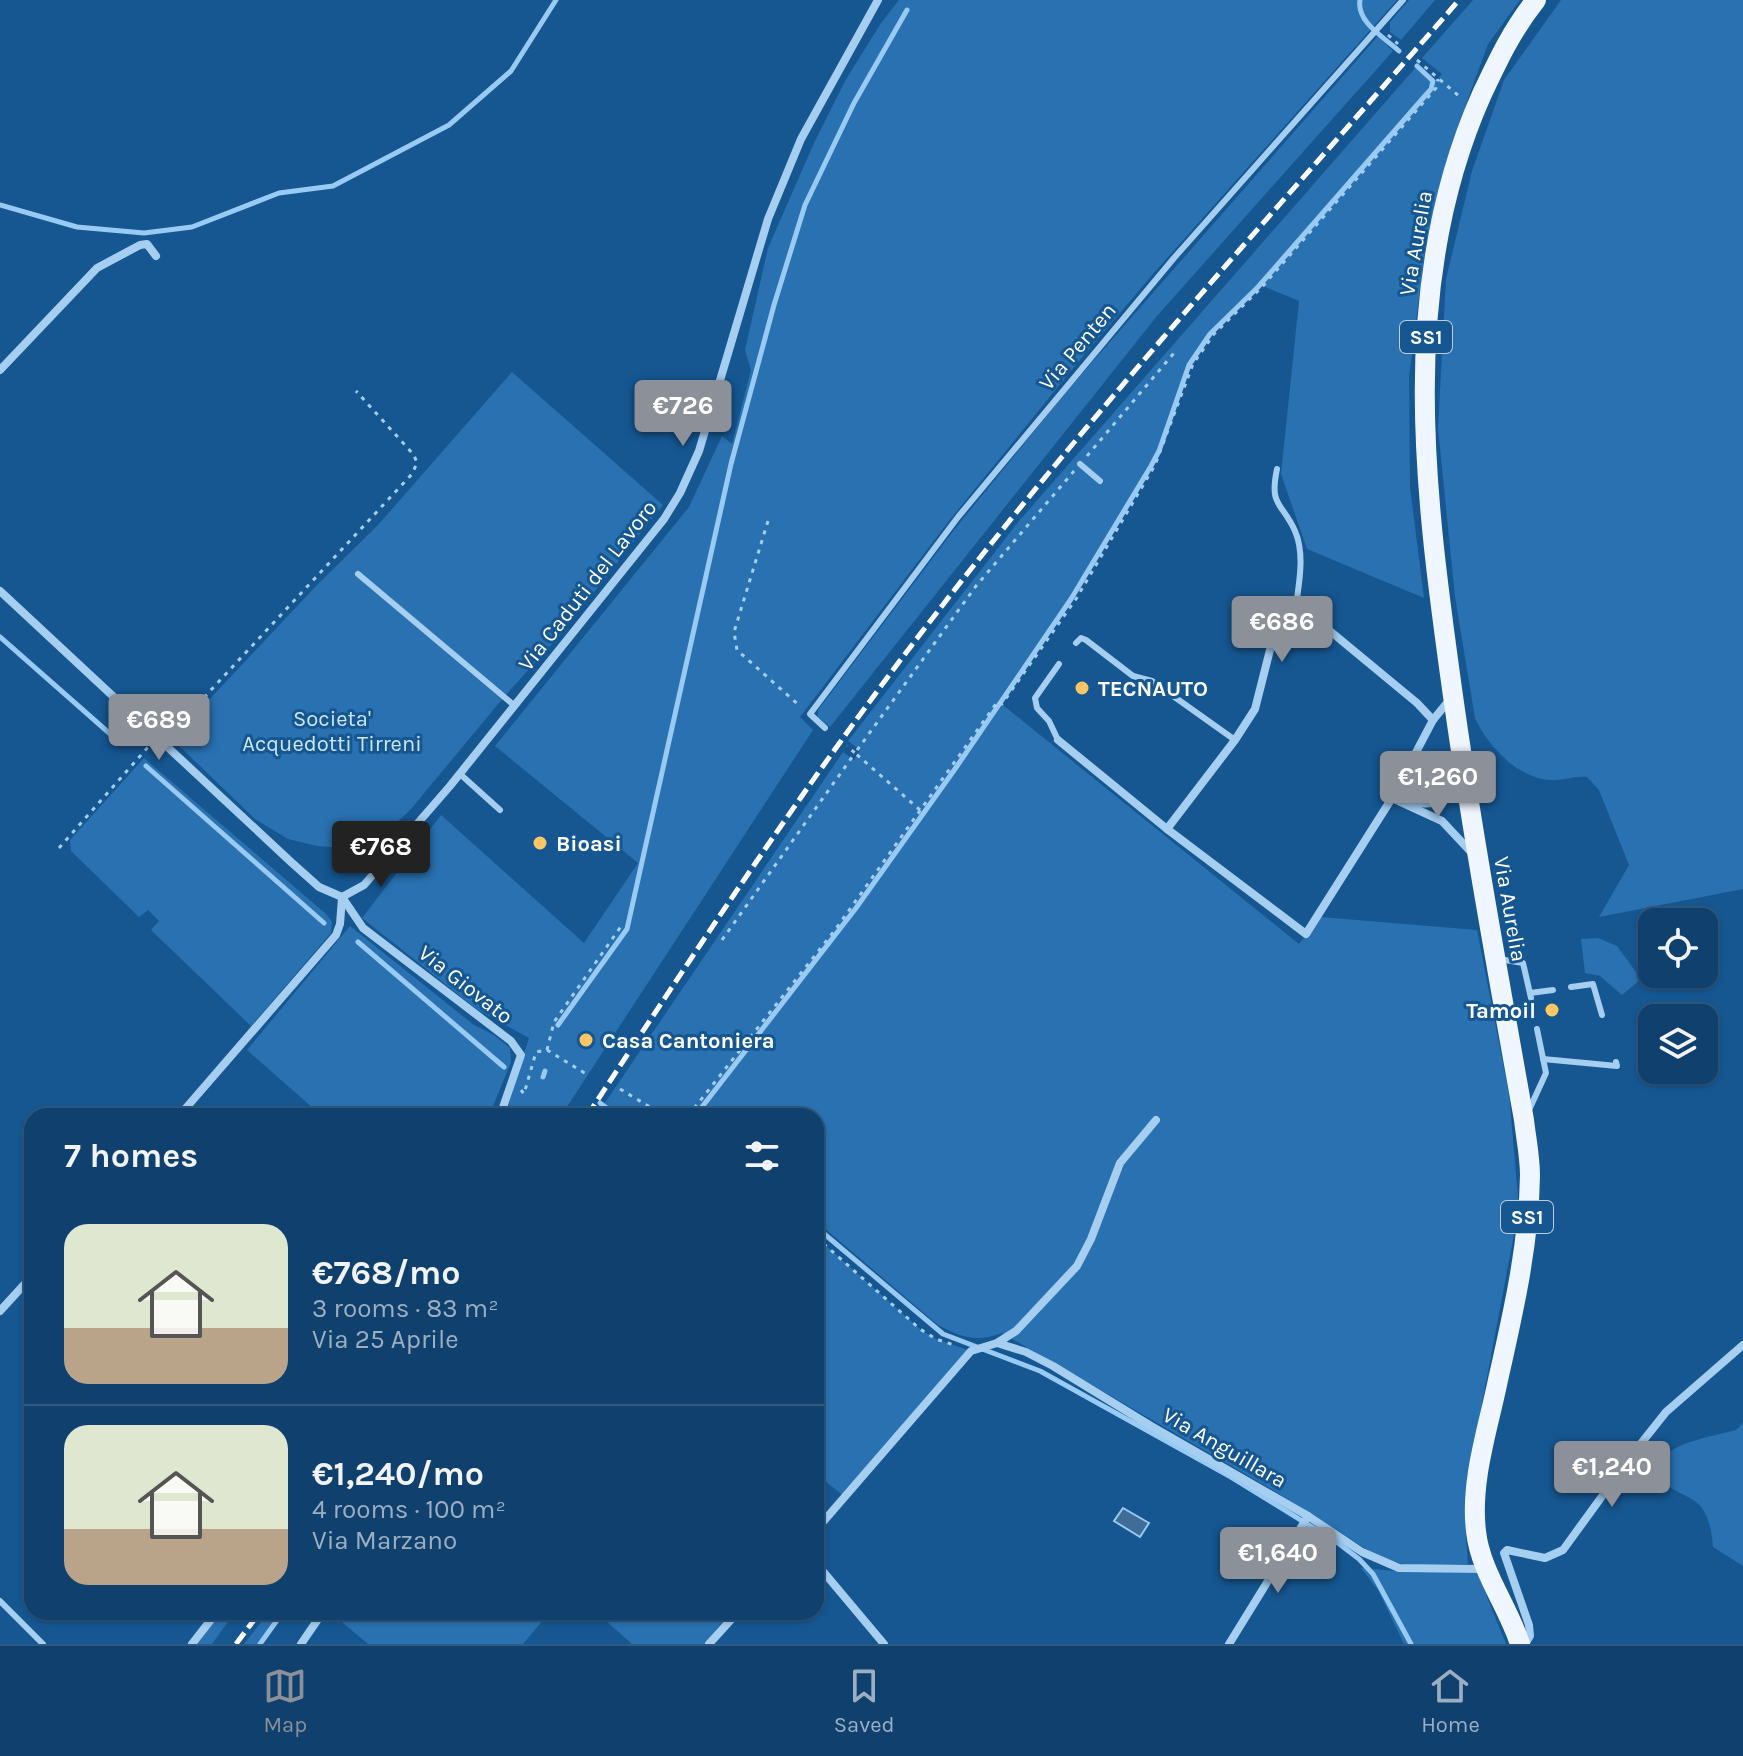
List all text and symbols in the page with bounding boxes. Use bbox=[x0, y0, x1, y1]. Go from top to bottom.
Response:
street label: Via Aurelia bbox=[1394, 189, 1438, 298]
street label: Via Penten bbox=[1034, 298, 1122, 396]
road number: SS1 bbox=[1400, 321, 1452, 353]
pin: €726 bbox=[636, 380, 730, 448]
text: €726 bbox=[653, 390, 713, 421]
street label: Via Caduti del Lavoro bbox=[513, 495, 663, 676]
pin: €686 bbox=[1235, 596, 1329, 664]
text: €686 bbox=[1250, 606, 1314, 637]
place label: TECNAUTO bbox=[1098, 676, 1208, 702]
marker: TECNAUTO bbox=[1073, 679, 1091, 697]
pin: €689 bbox=[112, 694, 206, 762]
text: €689 bbox=[127, 704, 191, 735]
park label: Societa' Acquedotti Tirreni bbox=[242, 706, 422, 757]
pin: €1,260 bbox=[1373, 751, 1503, 819]
text: €1,260 bbox=[1398, 761, 1478, 792]
pin: €768 bbox=[334, 821, 428, 889]
text: €768 bbox=[350, 831, 412, 862]
place label: Bioasi bbox=[556, 831, 622, 857]
marker: Bioasi bbox=[531, 834, 549, 852]
street label: Via Aurelia bbox=[1488, 855, 1532, 964]
map controls bbox=[1638, 908, 1718, 1084]
button: locate bbox=[1638, 908, 1718, 988]
street label: Via Giovato bbox=[413, 940, 518, 1030]
place label: Tamoil bbox=[1466, 998, 1536, 1024]
marker: Tamoil bbox=[1543, 1001, 1561, 1019]
button: layers bbox=[1638, 1004, 1718, 1084]
place label: Casa Cantoniera bbox=[602, 1028, 775, 1054]
marker: Casa Cantoniera bbox=[577, 1031, 595, 1049]
icon: filters bbox=[740, 1134, 784, 1178]
text: 7 homes bbox=[64, 1136, 198, 1176]
road number: SS1 bbox=[1501, 1201, 1553, 1233]
text: €768/mo bbox=[312, 1253, 461, 1293]
icon: home bbox=[128, 1256, 224, 1352]
text: 3 rooms · 83 m² bbox=[312, 1293, 499, 1324]
text: Via 25 Aprile bbox=[312, 1324, 459, 1355]
street label: Via Anguillara bbox=[1158, 1402, 1291, 1494]
pin: €1,240 bbox=[1547, 1441, 1677, 1509]
text: €1,240 bbox=[1572, 1451, 1652, 1482]
text: €1,240/mo bbox=[312, 1454, 484, 1494]
icon: home bbox=[128, 1457, 224, 1553]
text: 4 rooms · 100 m² bbox=[312, 1494, 506, 1525]
text: Via Marzano bbox=[312, 1525, 457, 1556]
pin: €1,640 bbox=[1213, 1527, 1343, 1595]
text: €1,640 bbox=[1238, 1537, 1318, 1568]
tab: Map bbox=[263, 1664, 307, 1738]
tab: Saved bbox=[834, 1664, 895, 1738]
tab: Home bbox=[1421, 1664, 1480, 1738]

